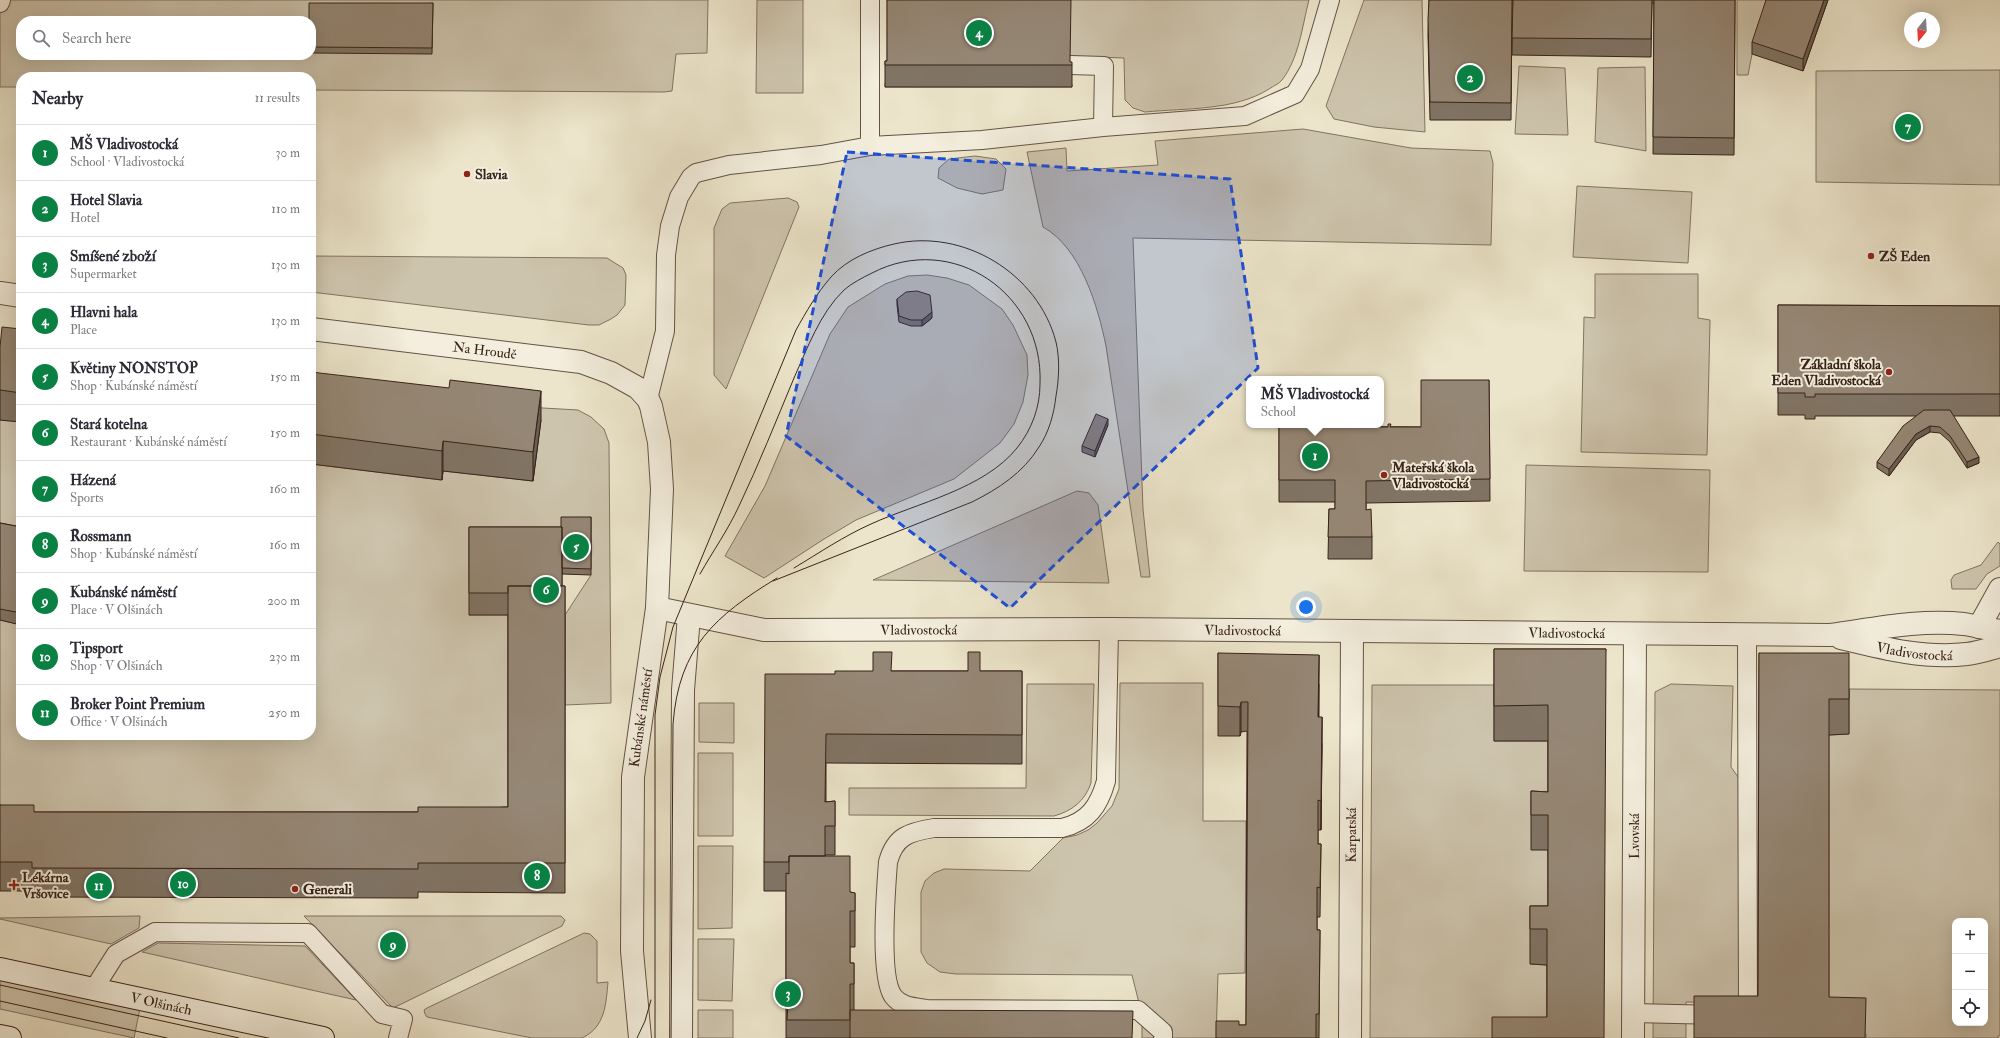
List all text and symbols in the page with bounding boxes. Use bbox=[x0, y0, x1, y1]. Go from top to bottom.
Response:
north arrow bbox=[1904, 12, 1940, 48]
search box bbox=[16, 16, 316, 60]
pin: 4 bbox=[966, 18, 992, 48]
icon: search bbox=[30, 27, 52, 49]
text: Search here bbox=[62, 29, 131, 48]
pin: 2 bbox=[1457, 63, 1483, 93]
text: Nearby bbox=[32, 88, 83, 109]
text: 11 results bbox=[255, 90, 300, 106]
pin: 7 bbox=[1895, 112, 1921, 142]
text: MŠ Vladivostocká bbox=[70, 135, 178, 154]
text: 1 bbox=[43, 145, 47, 161]
text: 30 m bbox=[276, 145, 300, 161]
text: School · Vladivostocká bbox=[70, 154, 184, 170]
place label: Slavia bbox=[475, 166, 509, 183]
marker: Slavia bbox=[462, 169, 472, 179]
text: Hotel Slavia bbox=[70, 191, 142, 210]
text: 2 bbox=[42, 201, 48, 217]
text: 110 m bbox=[271, 201, 300, 217]
text: Hotel bbox=[70, 210, 100, 226]
text: Smíšené zboží bbox=[70, 247, 156, 266]
place label: ZŠ Eden bbox=[1879, 247, 1931, 265]
marker: ZŠ Eden bbox=[1866, 251, 1876, 261]
text: 3 bbox=[43, 257, 48, 273]
text: 130 m bbox=[271, 257, 300, 273]
text: Supermarket bbox=[70, 266, 137, 282]
text: Hlavni hala bbox=[70, 303, 137, 322]
text: 4 bbox=[41, 313, 49, 329]
text: 130 m bbox=[271, 313, 300, 329]
text: Place bbox=[70, 322, 97, 338]
street label: Na Hroudě bbox=[452, 338, 518, 363]
place label: Základní škola Eden Vladivostocká bbox=[1771, 356, 1882, 389]
text: Květiny NONSTOP bbox=[70, 359, 198, 378]
marker: Základní škola Eden Vladivostocká bbox=[1884, 367, 1894, 377]
text: 5 bbox=[42, 369, 48, 385]
text: 150 m bbox=[270, 369, 300, 385]
popup bbox=[1246, 376, 1384, 428]
text: Shop · Kubánské náměstí bbox=[70, 378, 197, 394]
text: MŠ Vladivostocká bbox=[1261, 385, 1369, 404]
text: School bbox=[1261, 404, 1296, 420]
text: Stará kotelna bbox=[70, 415, 147, 434]
text: 6 bbox=[42, 425, 48, 441]
text: 150 m bbox=[270, 425, 300, 441]
text: Restaurant · Kubánské náměstí bbox=[70, 434, 227, 450]
pin: 1 bbox=[1302, 441, 1328, 471]
place label: Mateřská škola Vladivostocká bbox=[1391, 459, 1475, 492]
marker: Mateřská škola Vladivostocká bbox=[1379, 470, 1389, 480]
text: Házená bbox=[70, 471, 116, 490]
text: 7 bbox=[42, 481, 48, 497]
text: 160 m bbox=[269, 481, 300, 497]
text: Sports bbox=[70, 490, 104, 506]
text: Rossmann bbox=[70, 527, 131, 546]
pin: 5 bbox=[563, 532, 589, 562]
text: 8 bbox=[42, 537, 48, 553]
text: 160 m bbox=[269, 537, 300, 553]
text: Shop · Kubánské náměstí bbox=[70, 546, 197, 562]
pin: 6 bbox=[533, 575, 559, 605]
text: Kubánské náměstí bbox=[70, 583, 176, 602]
text: 9 bbox=[42, 593, 48, 609]
text: 200 m bbox=[267, 593, 300, 609]
your location bbox=[1296, 597, 1316, 617]
text: Place · V Olšinách bbox=[70, 602, 163, 618]
street label: Vladivostocká bbox=[880, 621, 957, 638]
street label: Vladivostocká bbox=[1204, 621, 1281, 639]
street label: Vladivostocká bbox=[1528, 624, 1605, 642]
street label: Vladivostocká bbox=[1875, 638, 1953, 664]
text: Tipsport bbox=[70, 639, 123, 658]
text: 10 bbox=[39, 649, 51, 665]
text: 230 m bbox=[269, 649, 300, 665]
text: Shop · V Olšinách bbox=[70, 658, 163, 674]
street label: Kubánské náměstí bbox=[626, 666, 657, 768]
text: Broker Point Premium bbox=[70, 695, 205, 714]
text: 11 bbox=[40, 705, 50, 721]
text: 250 m bbox=[268, 705, 300, 721]
text: Office · V Olšinách bbox=[70, 714, 168, 730]
street label: Karpatská bbox=[1342, 807, 1360, 863]
street label: Lvovská bbox=[1625, 813, 1643, 859]
pin: 8 bbox=[524, 861, 550, 891]
place label: Lékárna Vršovice bbox=[21, 869, 70, 902]
pin: 10 bbox=[170, 869, 196, 899]
pin: 11 bbox=[86, 871, 112, 901]
marker: Lékárna Vršovice bbox=[9, 880, 19, 890]
place label: Generali bbox=[303, 881, 352, 898]
marker: Generali bbox=[290, 884, 300, 894]
map controls bbox=[1952, 918, 1988, 1026]
button: + bbox=[1952, 918, 1988, 954]
pin: 9 bbox=[380, 930, 406, 960]
button: − bbox=[1952, 954, 1988, 990]
pin: 3 bbox=[775, 979, 801, 1009]
street label: V Olšinách bbox=[129, 989, 194, 1018]
button: locate bbox=[1952, 990, 1988, 1026]

